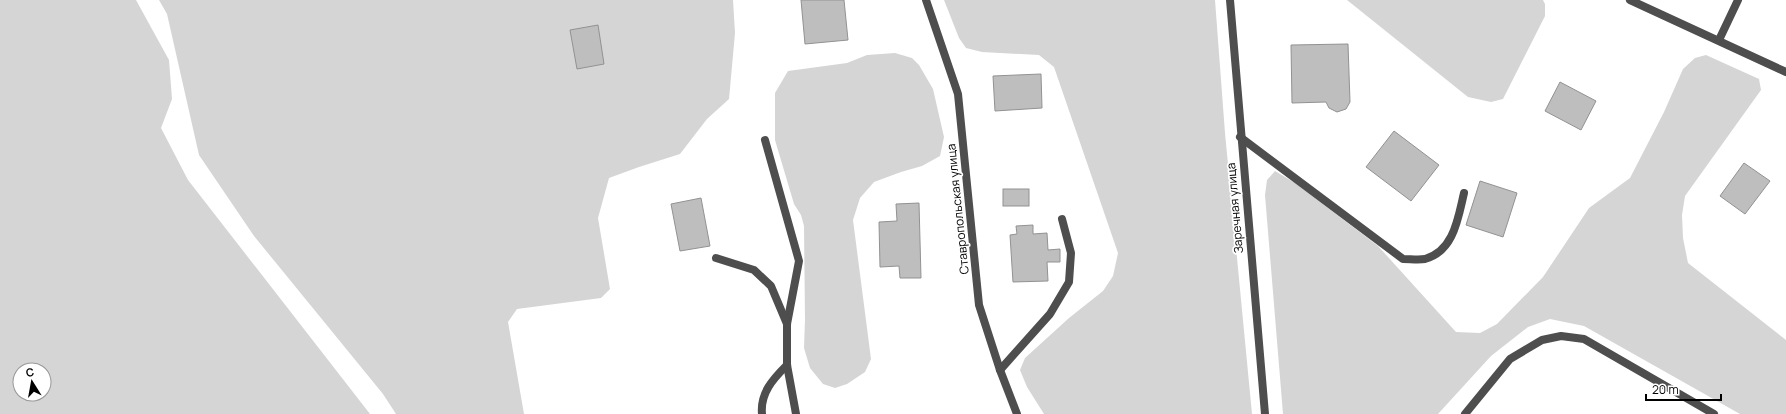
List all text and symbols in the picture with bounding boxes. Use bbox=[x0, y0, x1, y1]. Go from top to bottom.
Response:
street label: Ставропольская улица bbox=[942, 143, 973, 275]
street label: Заречная улица bbox=[1222, 162, 1247, 254]
north arrow bbox=[12, 362, 52, 402]
text: С bbox=[25, 364, 35, 380]
scale bar bbox=[1646, 376, 1721, 402]
text: 20 m bbox=[1652, 381, 1679, 398]

